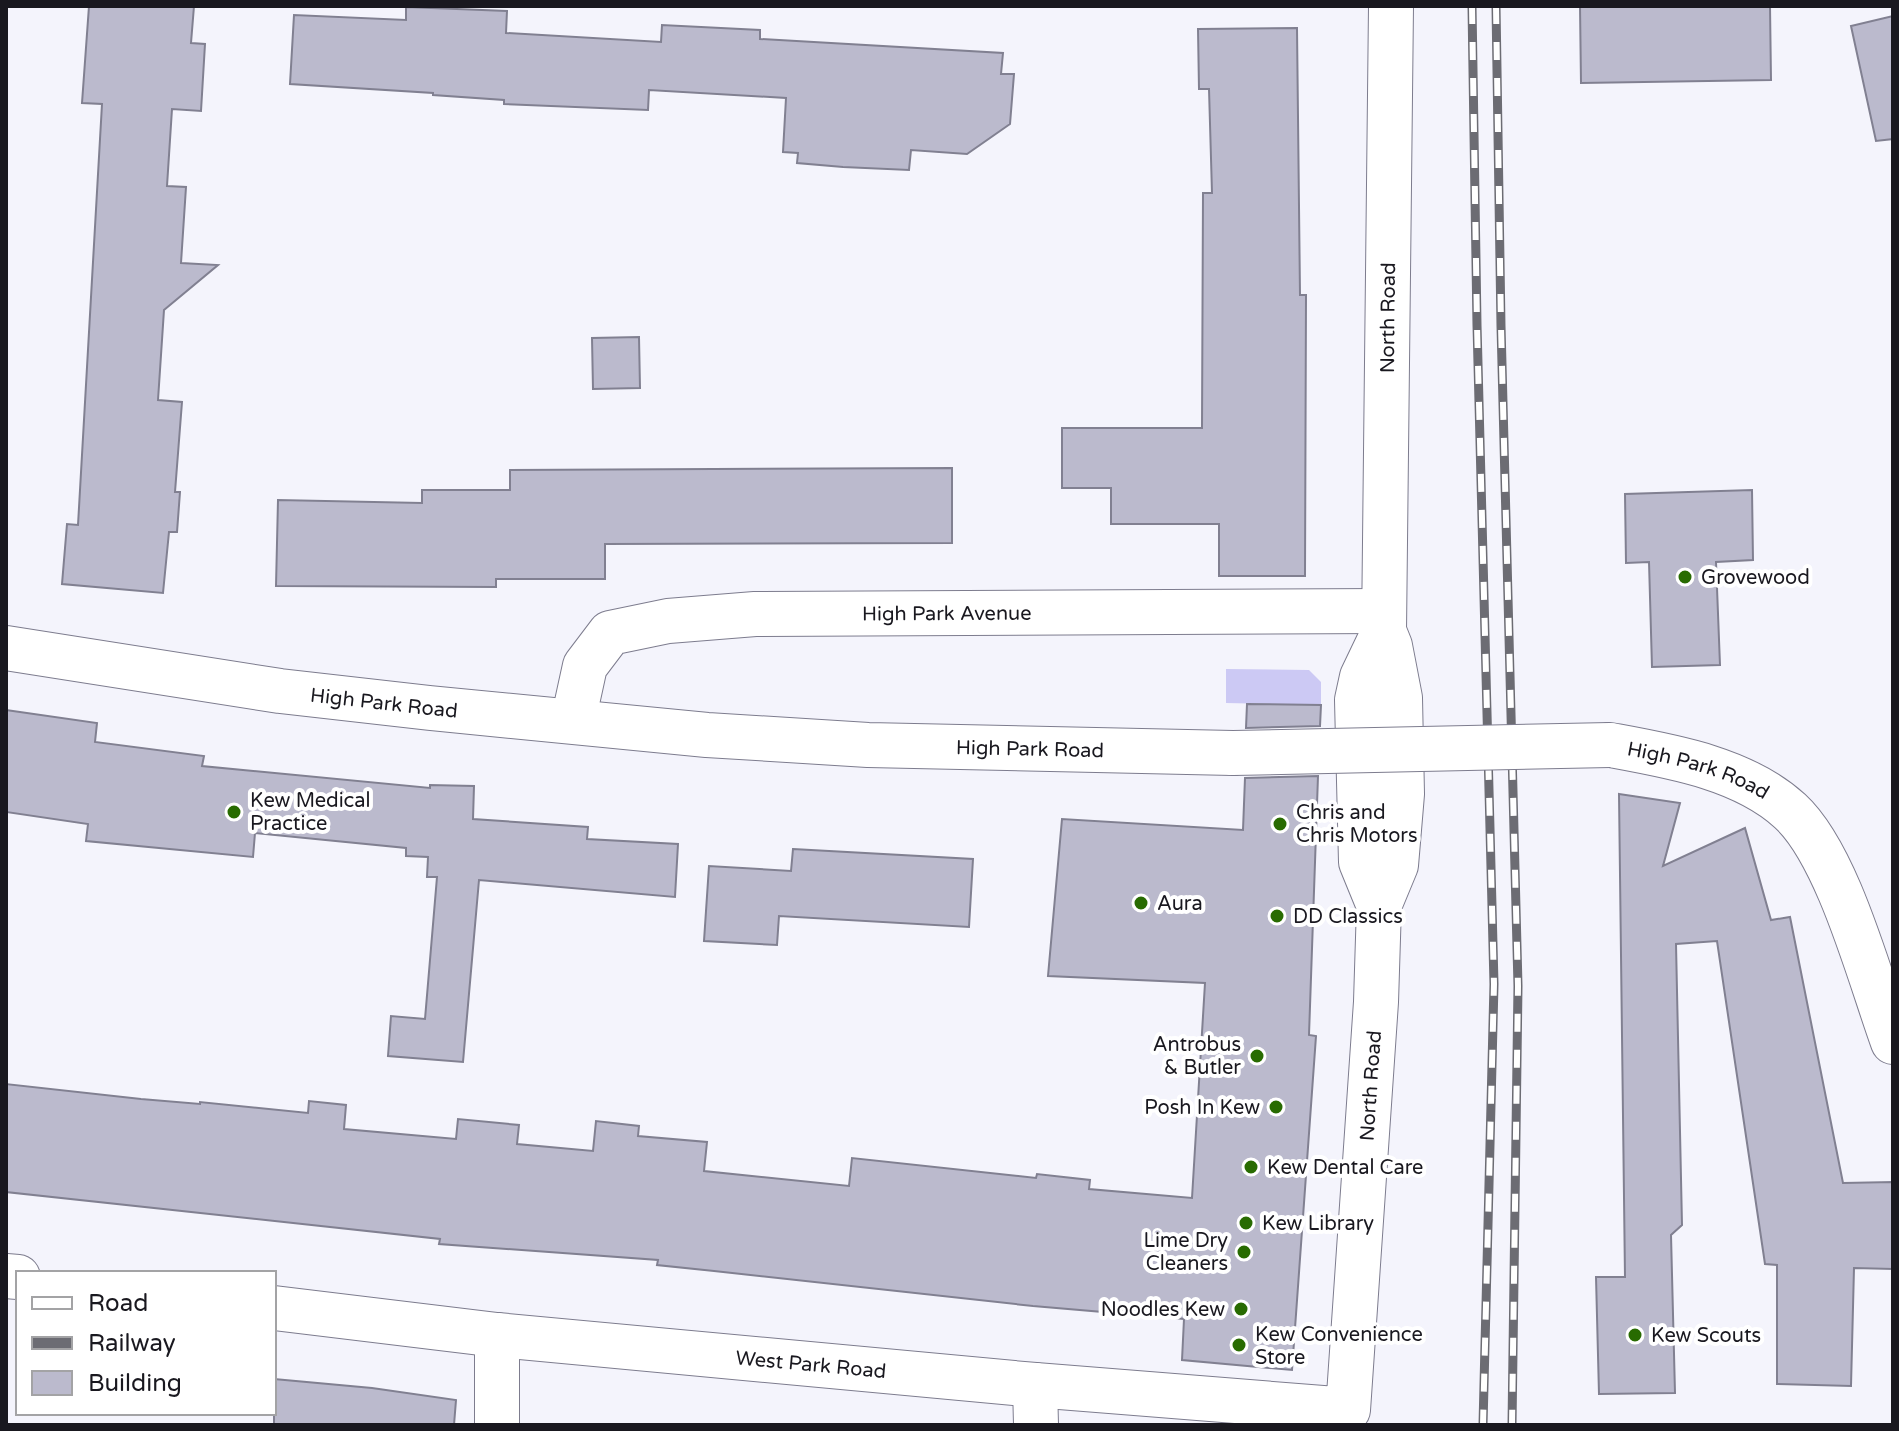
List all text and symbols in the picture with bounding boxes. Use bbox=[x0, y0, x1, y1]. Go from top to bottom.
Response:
street label: North Road bbox=[1376, 262, 1401, 373]
place label: Grovewood bbox=[1701, 566, 1810, 590]
marker: Grovewood bbox=[1676, 568, 1694, 586]
street label: High Park Avenue bbox=[862, 602, 1032, 626]
street label: High Park Road bbox=[309, 684, 459, 724]
street label: High Park Road bbox=[956, 736, 1104, 763]
street label: High Park Road bbox=[1625, 737, 1773, 805]
place label: Kew Medical Practice bbox=[250, 789, 371, 836]
place label: Chris and Chris Motors bbox=[1296, 801, 1418, 848]
marker: Kew Medical Practice bbox=[225, 803, 243, 821]
marker: Chris and Chris Motors bbox=[1271, 815, 1289, 833]
place label: Aura bbox=[1157, 892, 1203, 916]
marker: Aura bbox=[1132, 894, 1150, 912]
place label: DD Classics bbox=[1293, 905, 1403, 929]
marker: DD Classics bbox=[1268, 907, 1286, 925]
street label: North Road bbox=[1355, 1030, 1387, 1142]
place label: Antrobus & Butler bbox=[1153, 1033, 1241, 1080]
marker: Antrobus & Butler bbox=[1248, 1047, 1266, 1065]
place label: Posh In Kew bbox=[1144, 1096, 1260, 1120]
marker: Posh In Kew bbox=[1267, 1098, 1285, 1116]
place label: Kew Dental Care bbox=[1267, 1156, 1423, 1180]
marker: Kew Dental Care bbox=[1242, 1158, 1260, 1176]
place label: Kew Library bbox=[1262, 1212, 1374, 1236]
marker: Kew Library bbox=[1237, 1214, 1255, 1232]
place label: Lime Dry Cleaners bbox=[1143, 1229, 1228, 1276]
marker: Lime Dry Cleaners bbox=[1235, 1243, 1253, 1261]
legend bbox=[16, 1271, 276, 1415]
text: Road bbox=[88, 1289, 148, 1318]
place label: Noodles Kew bbox=[1101, 1298, 1225, 1322]
marker: Noodles Kew bbox=[1232, 1300, 1250, 1318]
place label: Kew Convenience Store bbox=[1255, 1323, 1423, 1370]
place label: Kew Scouts bbox=[1651, 1324, 1761, 1348]
marker: Kew Scouts bbox=[1626, 1326, 1644, 1344]
text: Railway bbox=[88, 1329, 176, 1358]
marker: Kew Convenience Store bbox=[1230, 1336, 1248, 1354]
street label: West Park Road bbox=[734, 1346, 887, 1384]
text: Building bbox=[88, 1369, 182, 1398]

